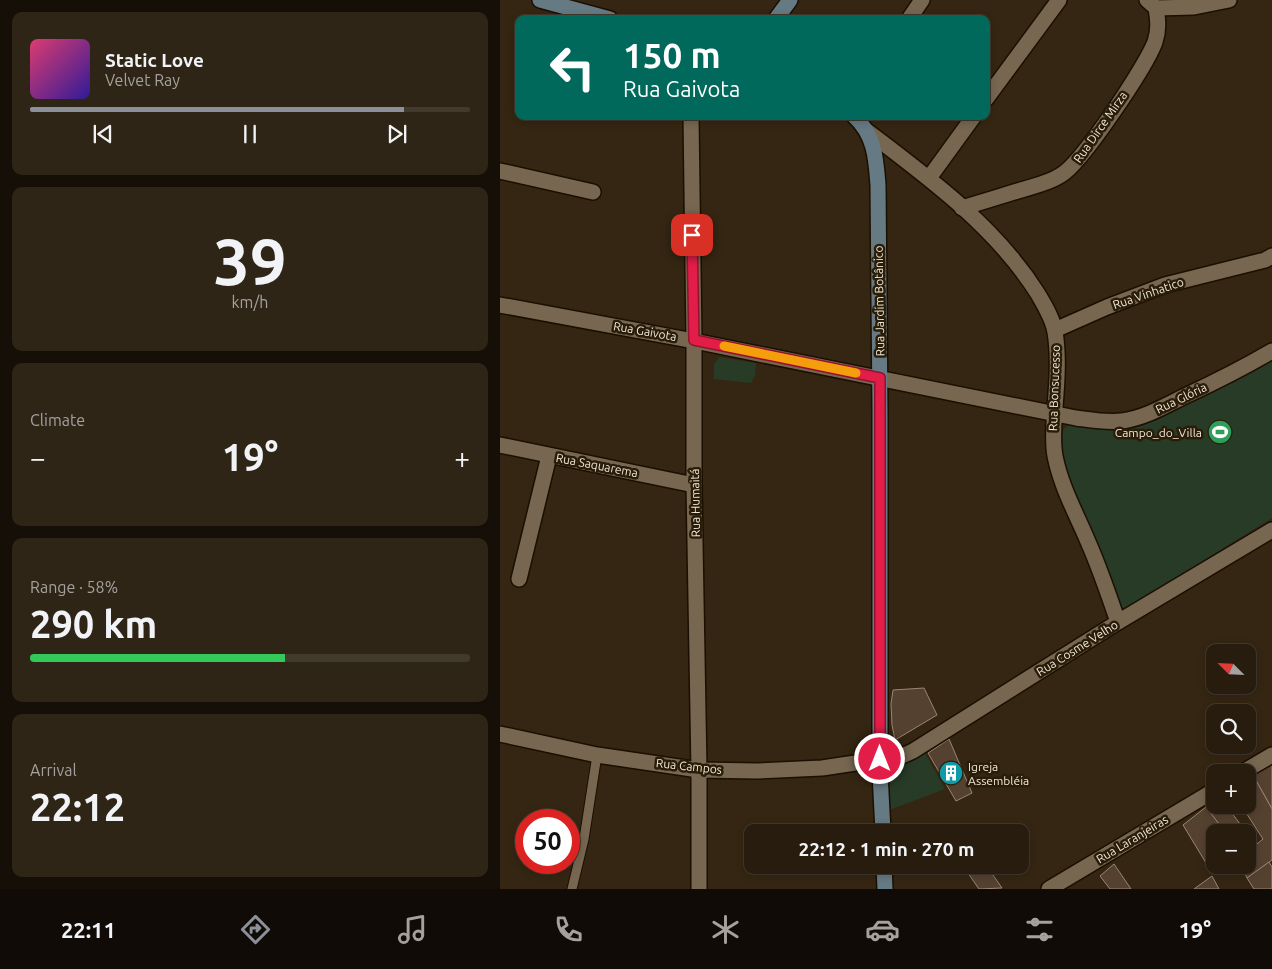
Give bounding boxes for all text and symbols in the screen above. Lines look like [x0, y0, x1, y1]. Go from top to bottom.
icon: left [540, 35, 605, 100]
text: 150 m [623, 35, 721, 75]
text: Static Love [105, 49, 204, 71]
text: Velvet Ray [105, 71, 180, 89]
text: Rua Gaivota [623, 76, 740, 101]
street label: Rua Dirce Mirza [1071, 89, 1129, 165]
icon: previous [89, 120, 117, 148]
icon: pause [236, 120, 264, 148]
icon: next [383, 120, 411, 148]
pin [671, 214, 713, 256]
icon: arrive [678, 221, 706, 249]
text: 39 [213, 224, 287, 297]
street label: Rua Jardim Botânico [872, 246, 886, 356]
street label: Rua Vinhatico [1111, 275, 1185, 311]
text: km/h [232, 293, 268, 311]
street label: Rua Gaivota [612, 319, 678, 343]
street label: Rua Bonsucesso [1046, 345, 1062, 431]
street label: Rua Glória [1153, 380, 1209, 416]
text: Climate [30, 411, 85, 429]
sports icon: Campo_do_Villa [1207, 419, 1233, 445]
place label: Campo_do_Villa [1115, 426, 1202, 439]
text: 19° [222, 436, 278, 478]
text: − [30, 442, 46, 473]
text: + [454, 442, 470, 473]
street label: Rua Saquarema [555, 451, 639, 479]
street label: Rua Humaitá [688, 469, 702, 537]
text: Range · 58% [30, 578, 118, 596]
text: 290 km [30, 603, 157, 645]
street label: Rua Cosme Velho [1034, 618, 1120, 678]
north arrow [1206, 644, 1256, 694]
map controls [1206, 644, 1256, 874]
button: search [1206, 704, 1256, 754]
position arrow [853, 732, 905, 784]
street label: Rua Campos [655, 756, 723, 776]
building icon: Igreja Assembléia [938, 760, 964, 786]
place label: Igreja Assembléia [968, 760, 1029, 787]
text: Arrival [30, 761, 77, 779]
button: + [1206, 764, 1256, 814]
text: 22:12 [30, 786, 125, 828]
speed limit sign: 50 [515, 809, 580, 874]
street label: Rua Laranjeiras [1094, 812, 1170, 866]
button: − [1206, 824, 1256, 874]
text: 22:12 · 1 min · 270 m [799, 838, 974, 860]
icon: directions [238, 912, 273, 947]
icon: music [395, 912, 430, 947]
icon: phone [551, 912, 586, 947]
icon: climate [708, 912, 743, 947]
icon: car [865, 912, 900, 947]
icon: filters [1022, 912, 1057, 947]
text: 22:11 [61, 917, 116, 942]
text: 19° [1178, 917, 1211, 942]

